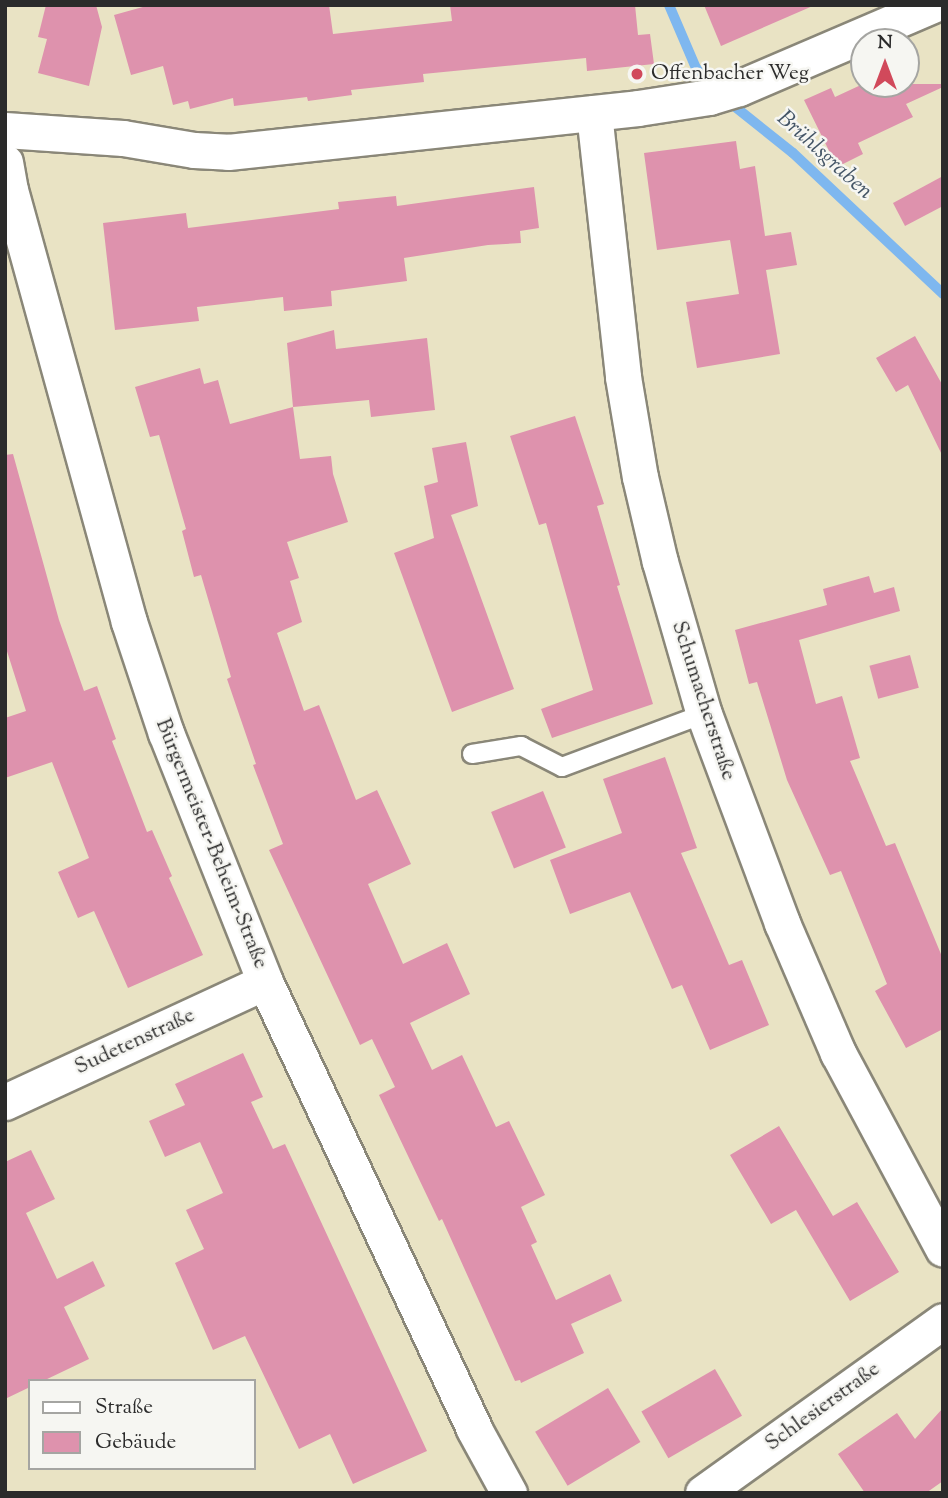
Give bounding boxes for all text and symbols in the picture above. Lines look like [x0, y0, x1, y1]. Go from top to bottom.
north arrow [850, 28, 920, 98]
text: N [877, 30, 893, 57]
place label: Offenbacher Weg [651, 61, 809, 87]
marker: Offenbacher Weg [629, 66, 645, 82]
water label: Brühlsgraben [770, 106, 878, 206]
street label: Schumacherstraße [665, 618, 741, 784]
street label: Bürgermeister-Beheim-Straße [149, 715, 273, 973]
street label: Sudetenstraße [71, 1003, 199, 1081]
street label: Schlesierstraße [761, 1357, 885, 1457]
legend [28, 1379, 256, 1470]
text: Straße [95, 1393, 153, 1423]
text: Gebäude [95, 1428, 176, 1458]

